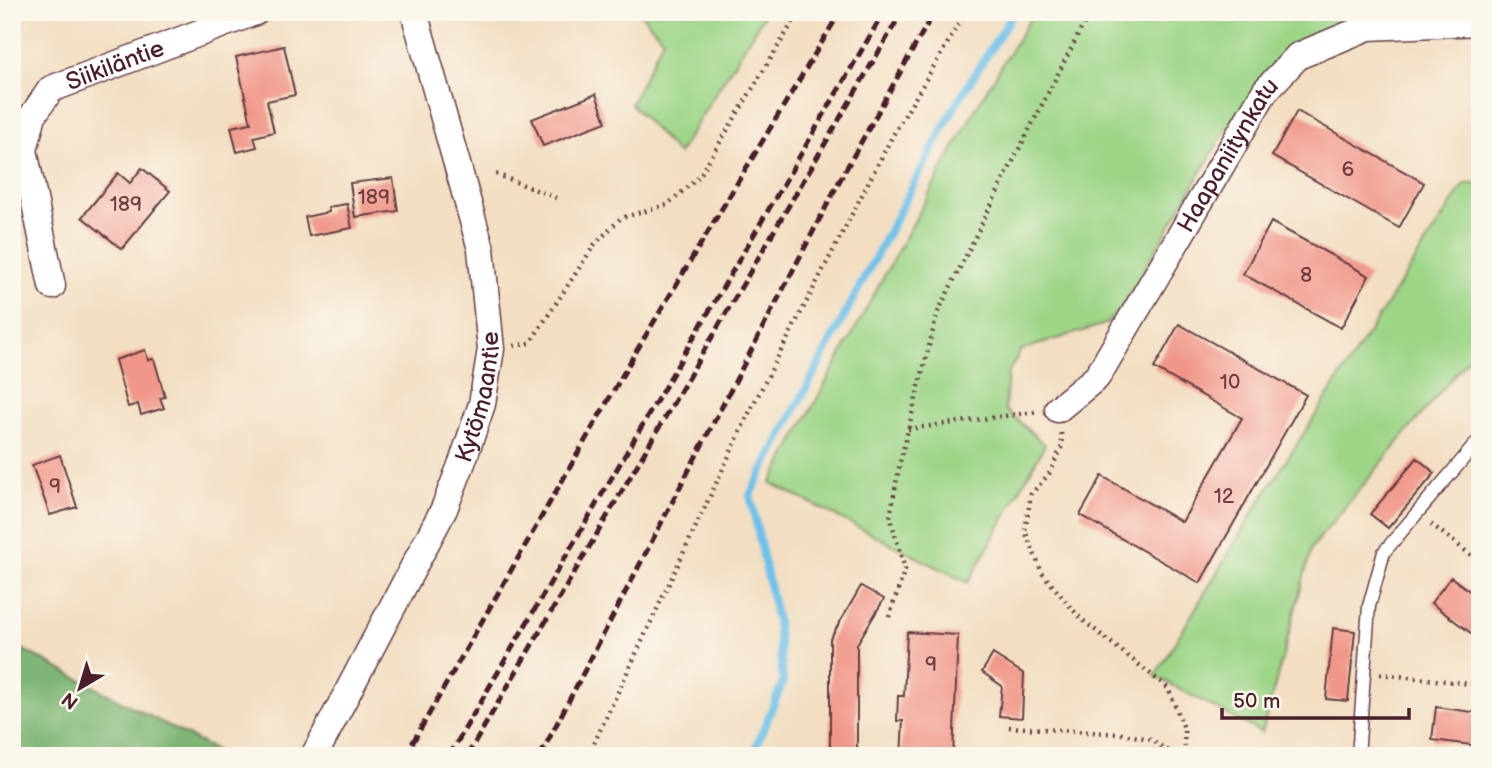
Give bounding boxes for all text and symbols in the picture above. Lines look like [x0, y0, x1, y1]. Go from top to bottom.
street label: Siikiläntie [62, 34, 168, 97]
street label: Haapaniitynkatu [1171, 72, 1285, 238]
house number: 6 [1342, 157, 1355, 182]
house number: 189 [358, 185, 390, 210]
house number: 189 [110, 192, 142, 217]
house number: 8 [1300, 263, 1312, 288]
street label: Kytömaantie [449, 330, 506, 466]
house number: 10 [1220, 370, 1240, 395]
house number: 9 [49, 474, 61, 499]
house number: 12 [1214, 484, 1235, 509]
north arrow [46, 652, 116, 722]
house number: 9 [925, 652, 937, 677]
scale bar [1222, 677, 1410, 721]
text: N [58, 687, 83, 714]
text: 50 m [1233, 689, 1280, 714]

